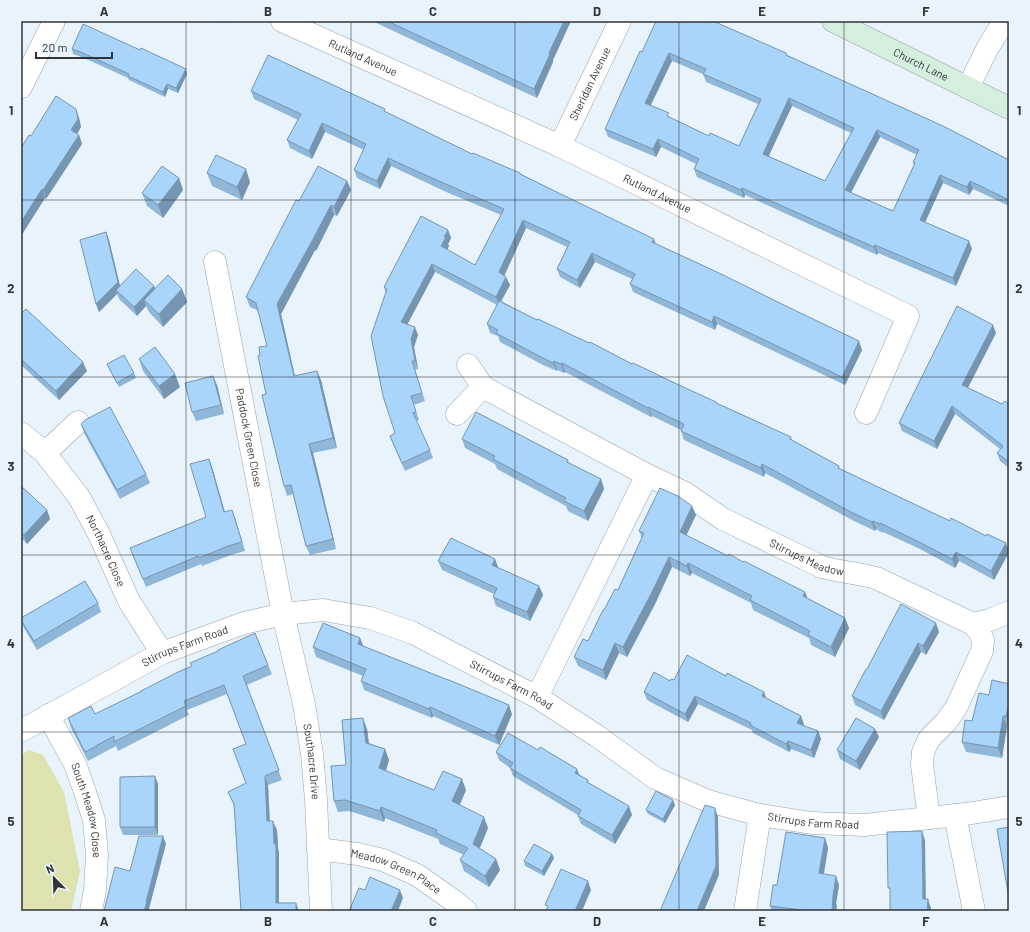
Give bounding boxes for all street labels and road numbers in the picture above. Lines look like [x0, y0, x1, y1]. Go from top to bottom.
street label: Rutland Avenue [327, 36, 400, 78]
street label: Sheridan Avenue [566, 45, 613, 122]
street label: Church Lane [891, 45, 951, 83]
street label: Rutland Avenue [621, 171, 694, 215]
street label: Paddock Green Close [234, 387, 265, 488]
street label: Northacre Close [84, 513, 129, 588]
street label: Stirrups Meadow [768, 536, 845, 578]
street label: Stirrups Farm Road [139, 622, 230, 669]
street label: Stirrups Farm Road [468, 657, 556, 712]
street label: Southacre Drive [301, 723, 323, 800]
street label: South Meadow Close [69, 761, 104, 858]
street label: Stirrups Farm Road [767, 809, 859, 831]
street label: Meadow Green Place [350, 846, 444, 896]

